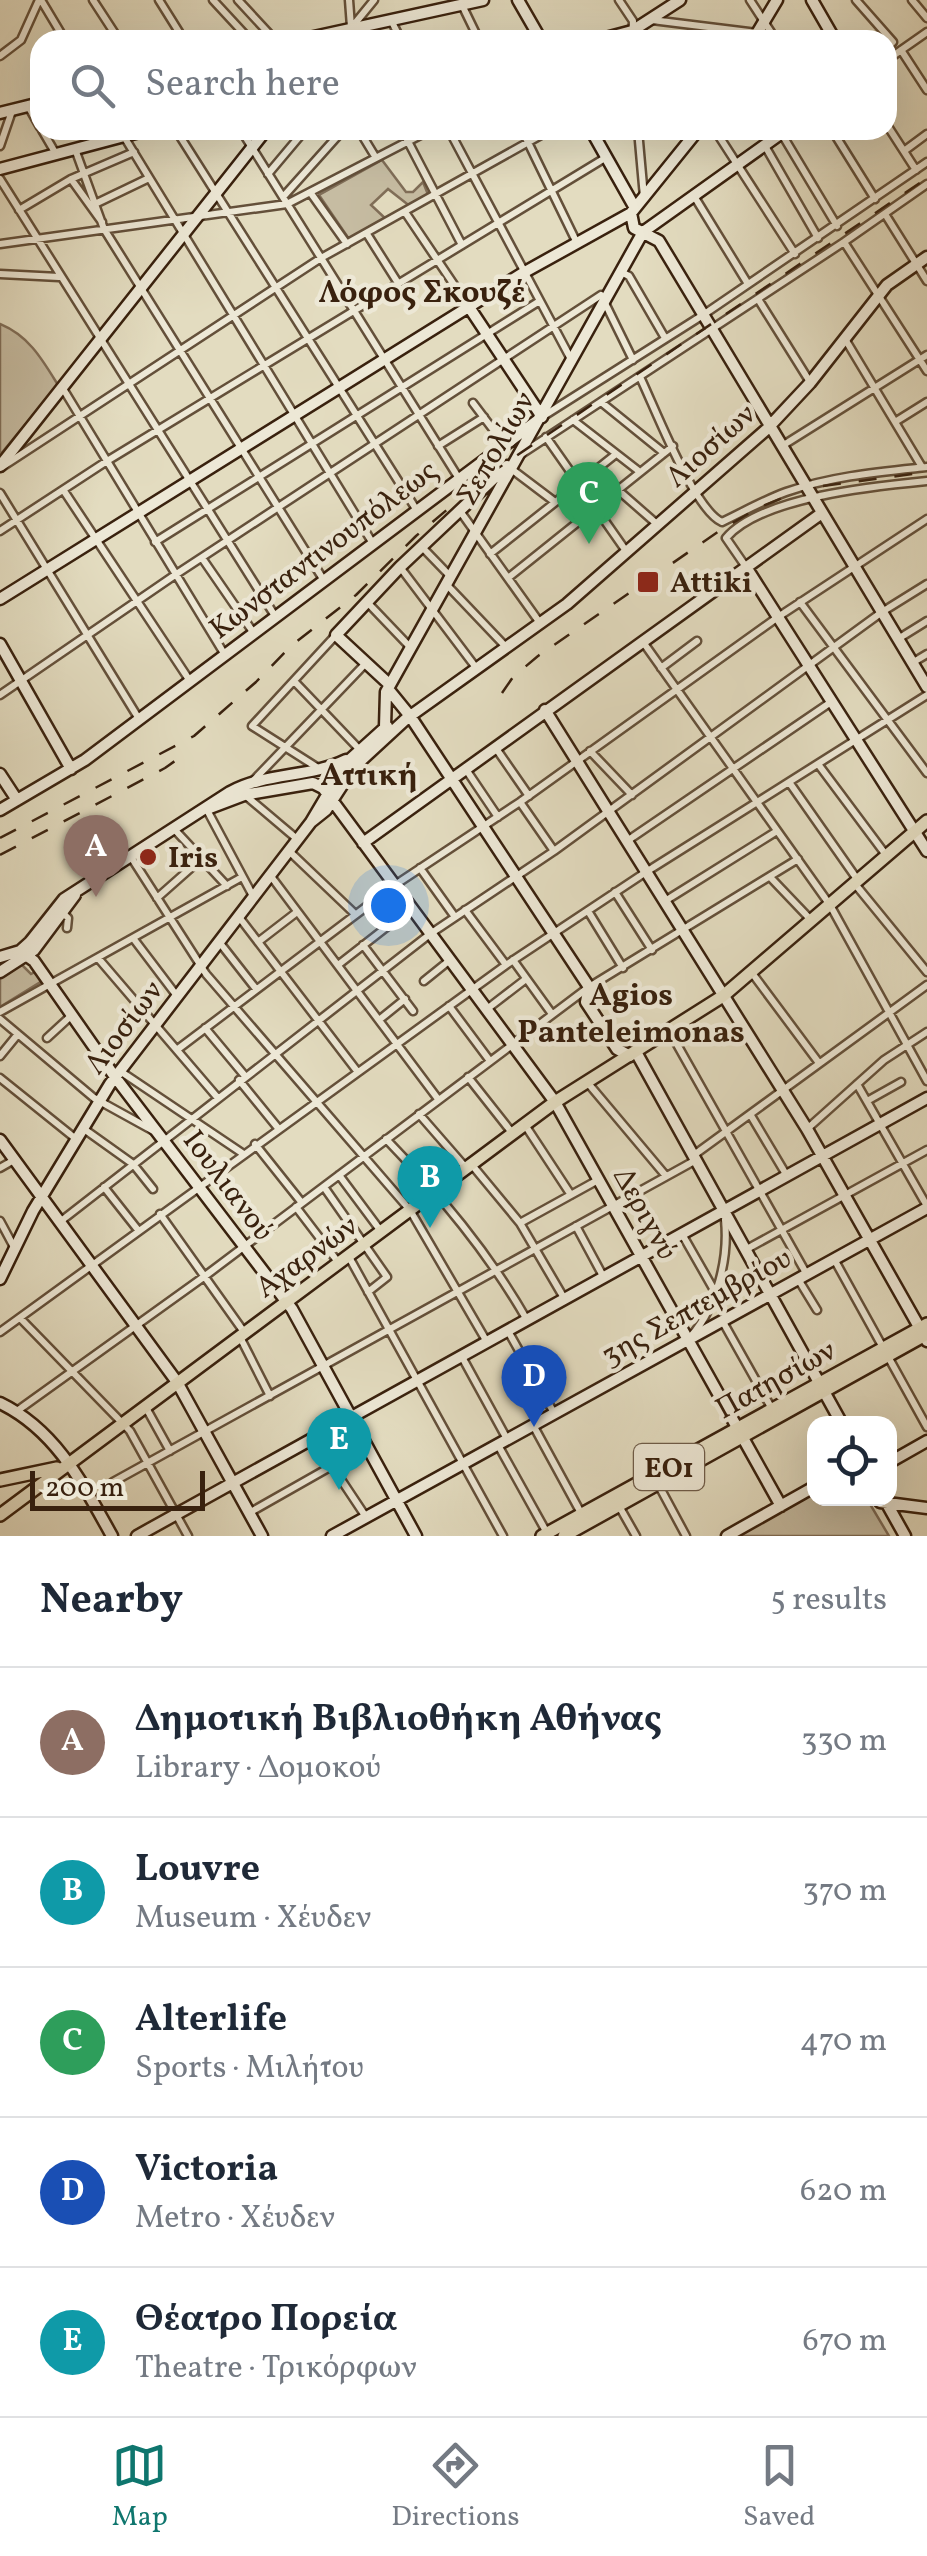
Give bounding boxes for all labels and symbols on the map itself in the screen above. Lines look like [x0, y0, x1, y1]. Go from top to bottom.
district label: Λόφος Σκουζέ [319, 272, 525, 316]
street label: Σεπολίων [447, 385, 546, 513]
street label: Λιοσίων [657, 395, 765, 498]
street label: Κωνσταντινουπόλεως [201, 451, 447, 650]
pin: C [556, 462, 622, 544]
place label: Attiki [670, 563, 752, 605]
marker: Attiki [635, 569, 661, 595]
district label: Αττική [320, 755, 418, 799]
pin: A [64, 814, 128, 897]
place label: Iris [168, 838, 218, 880]
marker: Iris [137, 846, 159, 868]
your location [363, 880, 414, 931]
street label: Λιοσίων [75, 972, 174, 1084]
district label: Agios Panteleimonas [517, 975, 745, 1056]
street label: Ιουλιανού [172, 1122, 283, 1250]
pin: B [398, 1146, 462, 1228]
street label: Δεριγνύ [602, 1160, 687, 1268]
street label: Αχαρνών [247, 1206, 367, 1309]
street label: 3ης Σεπτεμβρίου [594, 1238, 800, 1377]
street label: Πατησίων [708, 1331, 844, 1431]
pin: D [502, 1344, 566, 1427]
pin: E [306, 1408, 372, 1490]
road number: ΕΟ1 [634, 1444, 704, 1490]
scale bar [30, 1466, 205, 1510]

